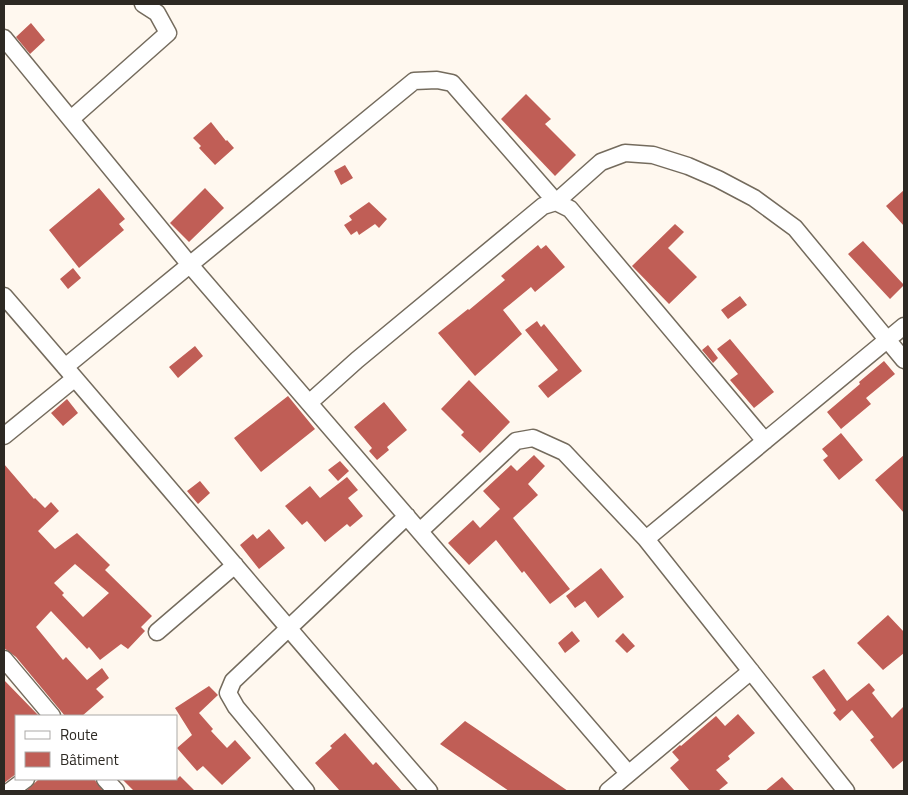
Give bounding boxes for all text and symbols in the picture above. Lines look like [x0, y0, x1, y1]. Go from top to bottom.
legend [15, 715, 178, 780]
text: Route [60, 723, 98, 746]
text: Bâtiment [60, 748, 119, 771]

